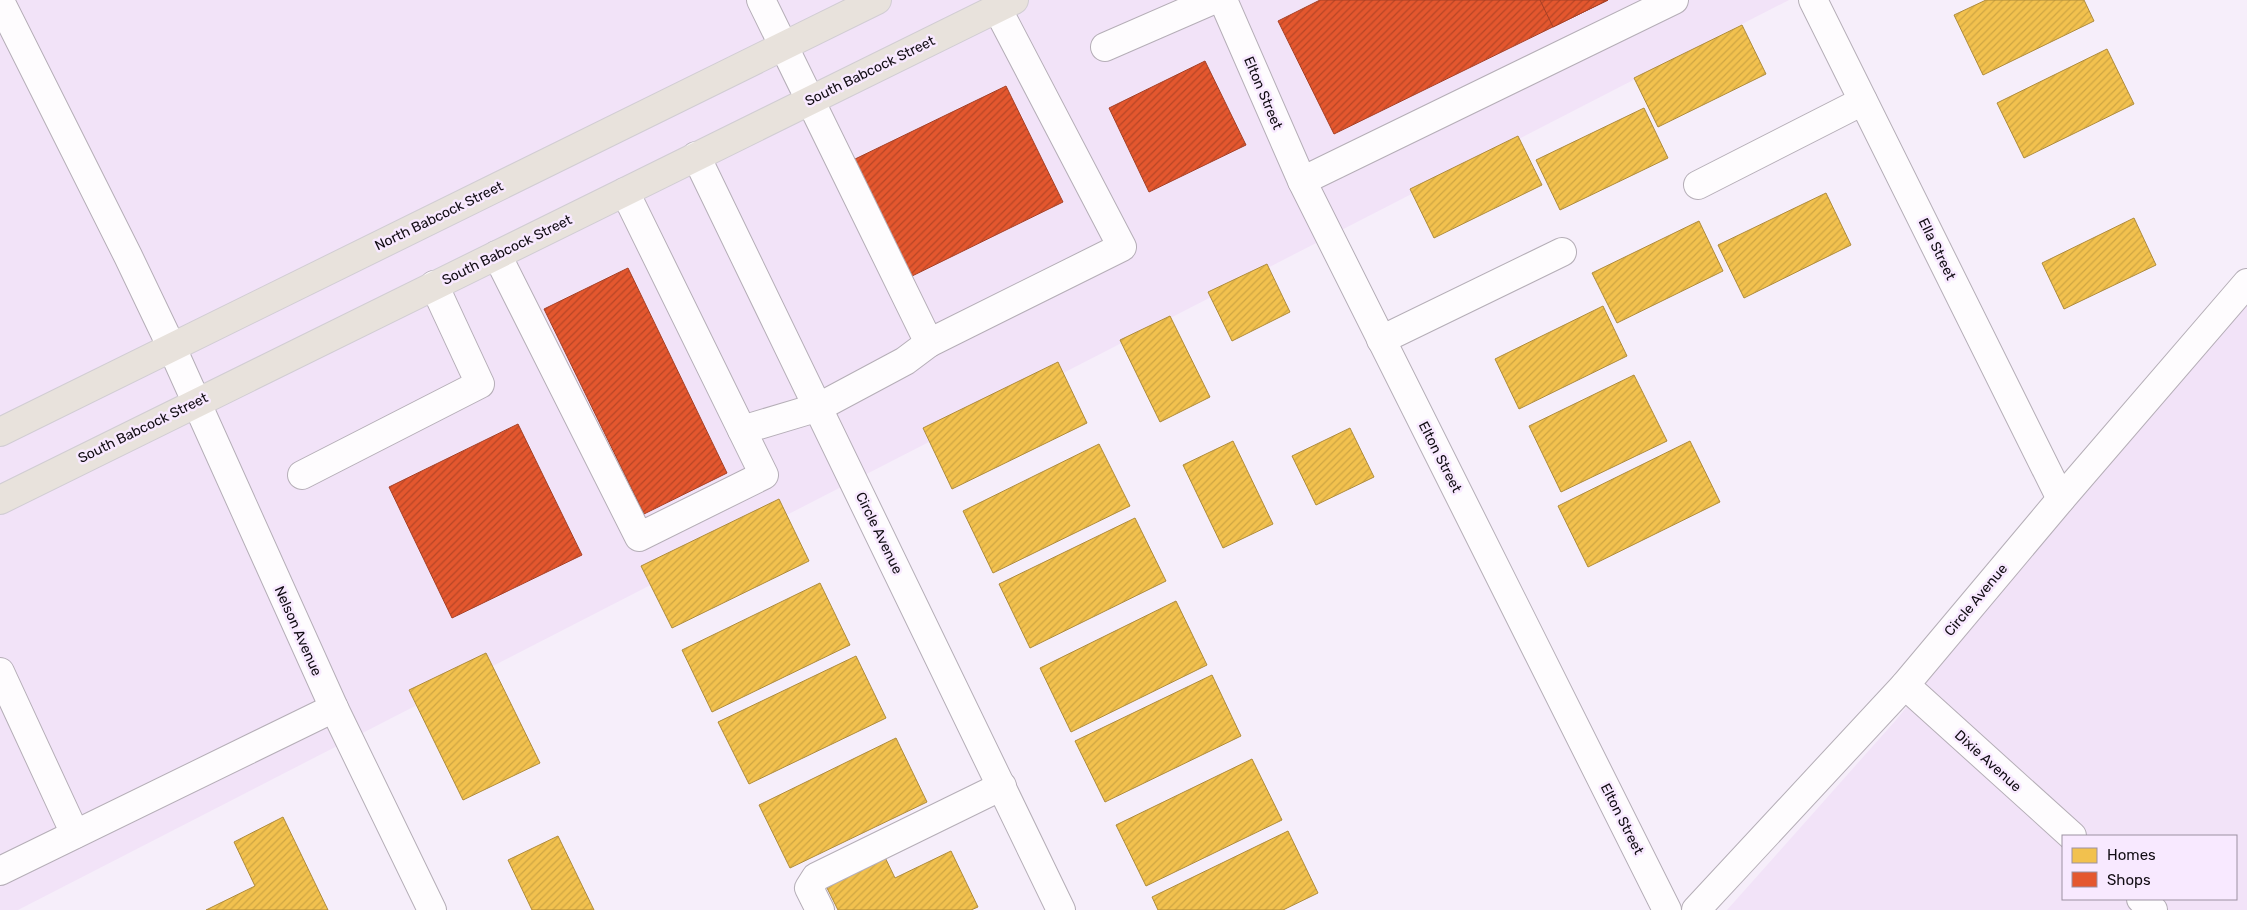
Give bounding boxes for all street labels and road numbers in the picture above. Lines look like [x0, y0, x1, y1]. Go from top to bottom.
street label: South Babcock Street [802, 32, 938, 110]
street label: Elton Street [1240, 54, 1286, 133]
street label: North Babcock Street [372, 177, 506, 254]
street label: South Babcock Street [439, 211, 575, 289]
street label: Ella Street [1915, 215, 1960, 283]
street label: South Babcock Street [75, 389, 211, 467]
street label: Elton Street [1415, 418, 1465, 496]
street label: Circle Avenue [852, 489, 906, 577]
street label: Circle Avenue [1941, 560, 2011, 640]
street label: Nelson Avenue [271, 583, 325, 679]
street label: Dixie Avenue [1951, 727, 2025, 795]
street label: Elton Street [1597, 780, 1647, 858]

